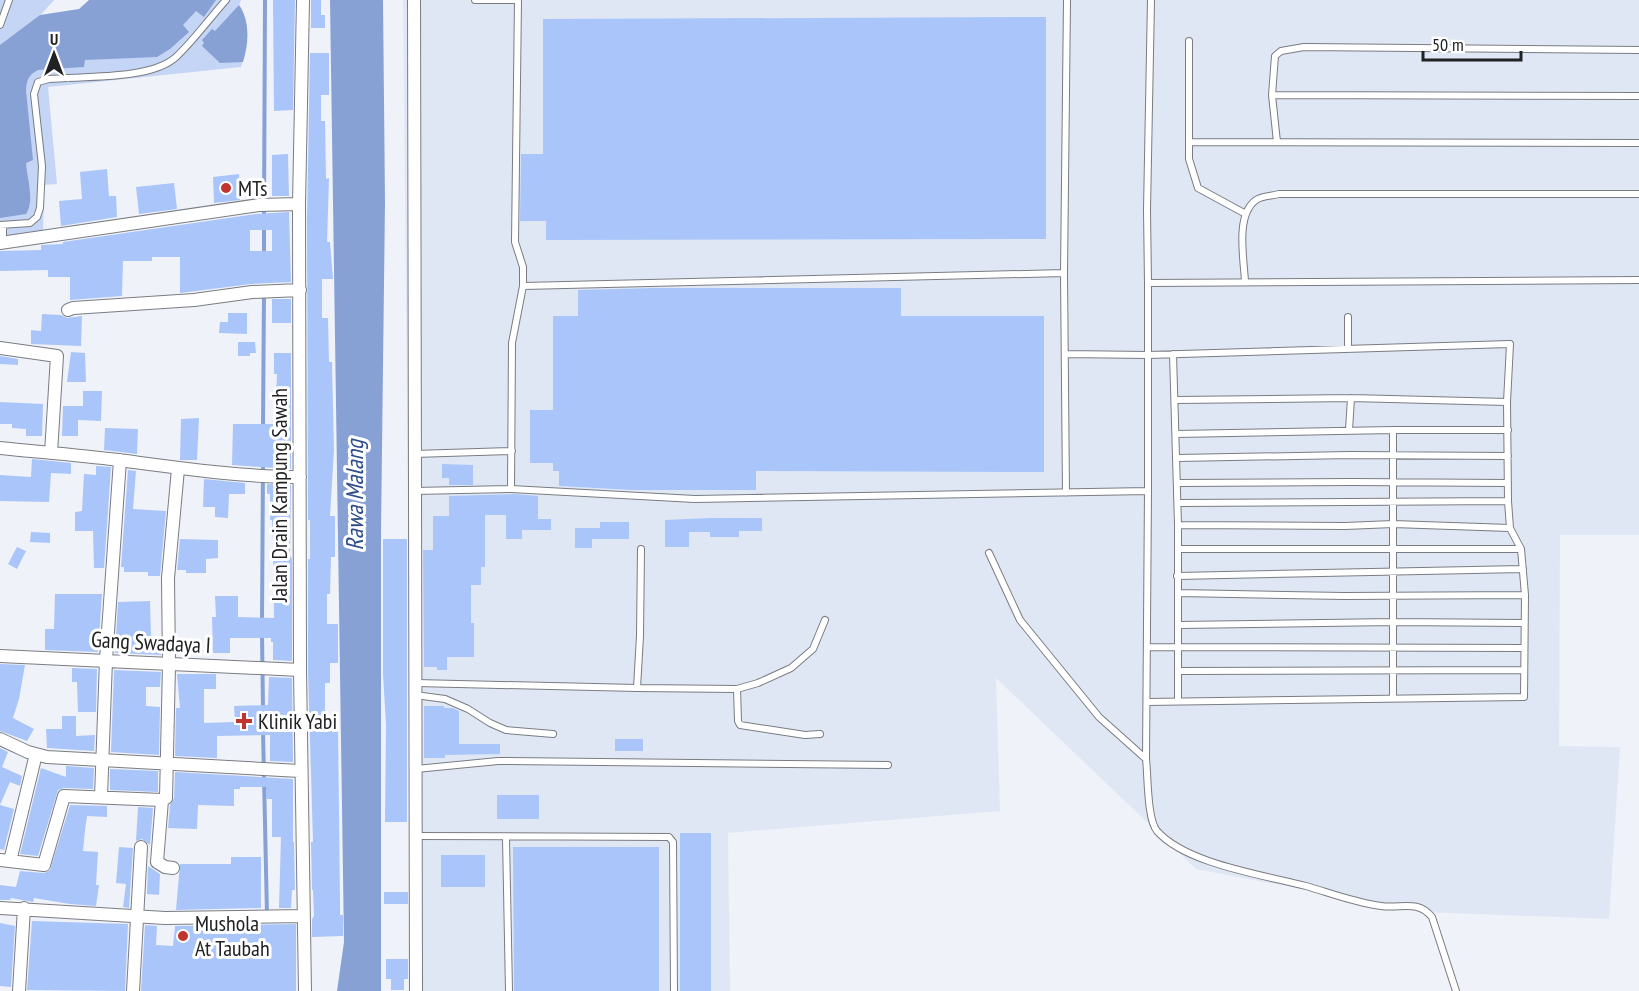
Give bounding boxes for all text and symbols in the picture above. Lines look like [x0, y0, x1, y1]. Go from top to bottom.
north arrow [24, 24, 84, 84]
scale bar [1423, 24, 1520, 62]
text: U [50, 29, 58, 49]
text: 50 m [1432, 33, 1464, 56]
place label: MTs [238, 174, 267, 202]
marker: MTs [219, 181, 233, 195]
street label: Jalan Drain Kampung Sawah [265, 388, 293, 603]
water label: Rawa Malang [339, 438, 370, 550]
street label: Gang Swadaya I [90, 625, 212, 659]
place label: Klinik Yabi [258, 707, 337, 735]
marker: Klinik Yabi [235, 712, 253, 730]
place label: Mushola At Taubah [195, 909, 270, 962]
marker: Mushola At Taubah [176, 929, 190, 943]

